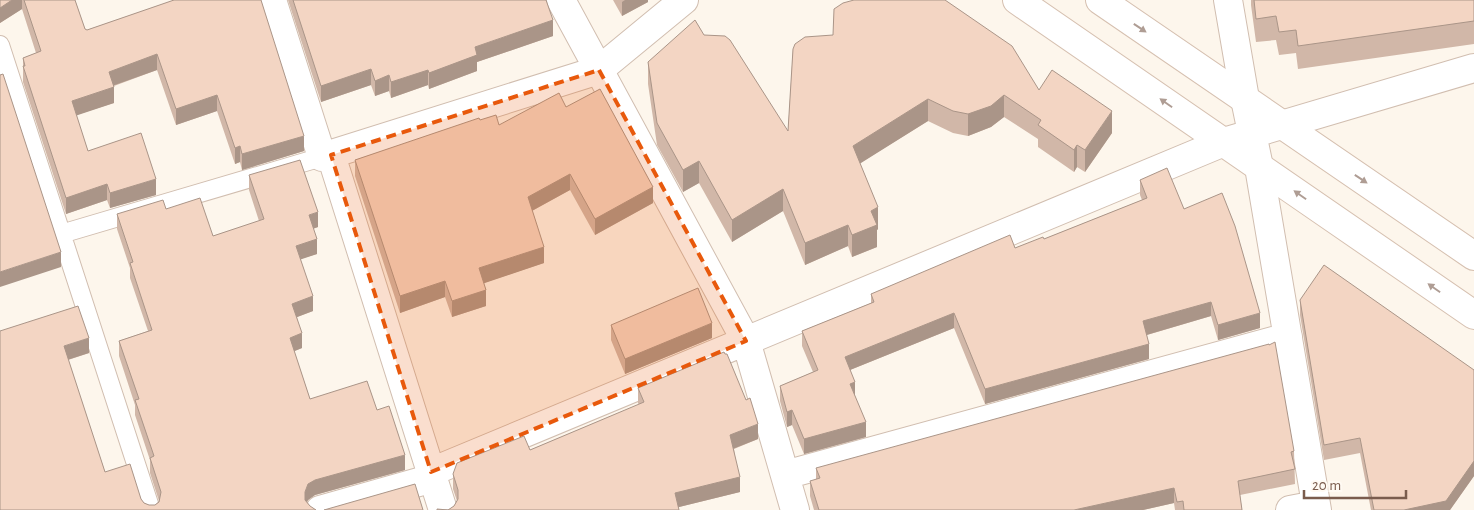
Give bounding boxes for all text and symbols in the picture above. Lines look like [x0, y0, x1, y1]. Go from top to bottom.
one-way arrow [1134, 23, 1147, 33]
one-way arrow [1160, 98, 1173, 108]
one-way arrow [1354, 174, 1368, 184]
one-way arrow [1293, 190, 1307, 200]
one-way arrow [1427, 283, 1441, 293]
scale bar [1304, 468, 1406, 500]
text: 20 m [1312, 478, 1341, 493]

